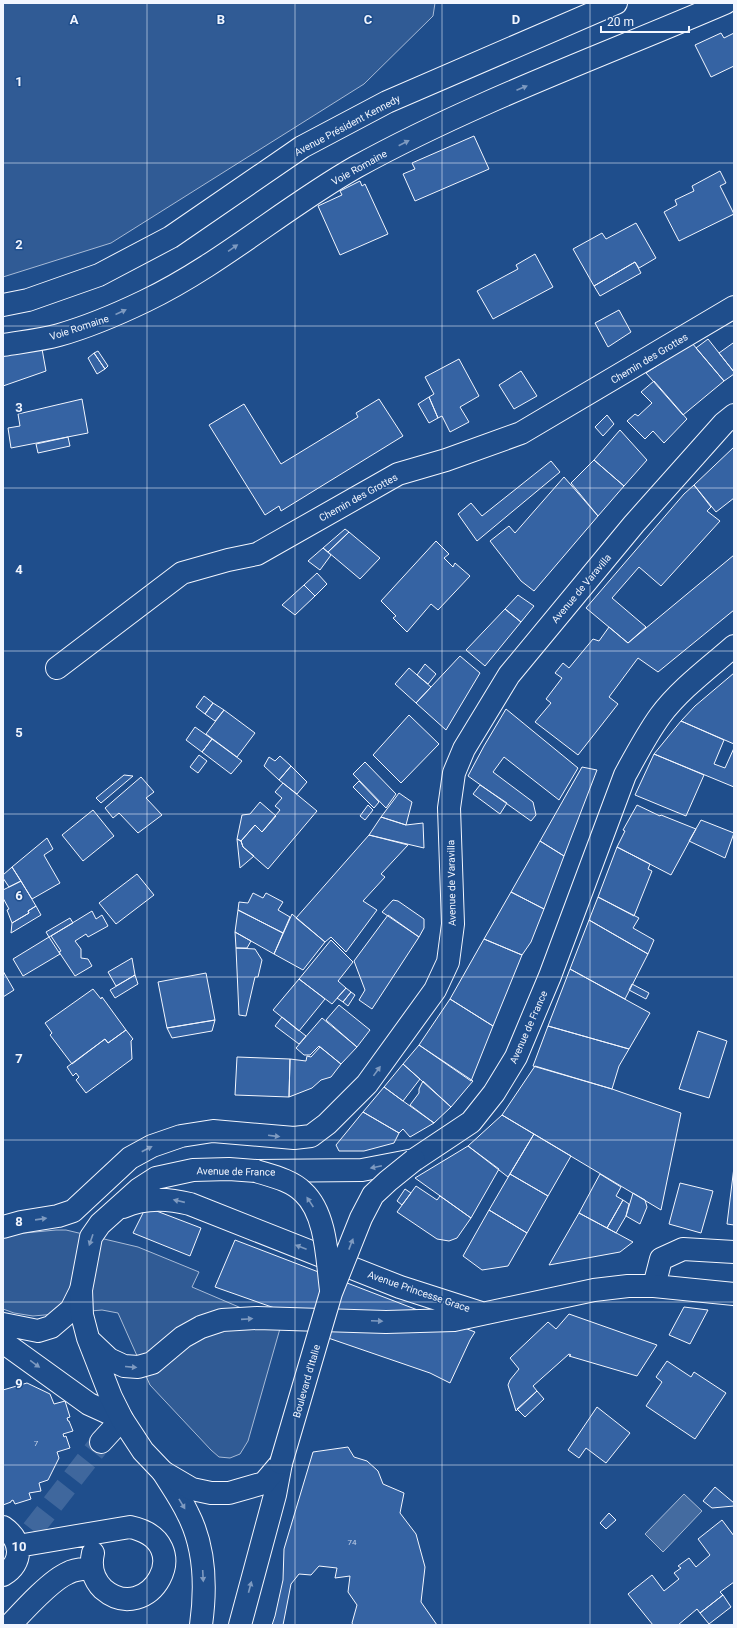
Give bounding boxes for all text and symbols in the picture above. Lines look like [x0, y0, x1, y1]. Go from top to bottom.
scale bar [601, 8, 689, 34]
text: A [70, 12, 79, 27]
text: B [217, 12, 225, 27]
text: C [364, 12, 373, 27]
text: D [512, 12, 520, 27]
text: 20 m [607, 15, 634, 29]
text: 1 [15, 74, 23, 89]
one-way arrow [516, 85, 528, 91]
street label: Avenue Président Kennedy [293, 93, 402, 158]
one-way arrow [398, 140, 409, 146]
street label: Voie Romaine [330, 148, 389, 187]
text: 2 [15, 237, 23, 252]
one-way arrow [228, 244, 239, 252]
one-way arrow [115, 309, 126, 315]
street label: Voie Romaine [48, 313, 110, 342]
street label: Chemin des Grottes [609, 331, 690, 386]
text: 3 [15, 400, 23, 415]
street label: Chemin des Grottes [317, 471, 399, 524]
street label: Avenue de Varavilla [549, 552, 613, 625]
text: 4 [15, 562, 23, 577]
text: 5 [15, 725, 23, 740]
street label: Avenue de Varavilla [445, 840, 458, 926]
text: 6 [15, 888, 23, 903]
street label: Avenue de France [507, 989, 549, 1065]
text: 7 [15, 1051, 23, 1066]
one-way arrow [373, 1066, 381, 1076]
one-way arrow [268, 1133, 280, 1139]
one-way arrow [141, 1146, 153, 1152]
street label: Avenue de France [197, 1165, 275, 1178]
one-way arrow [370, 1165, 382, 1171]
one-way arrow [306, 1196, 314, 1207]
one-way arrow [173, 1198, 186, 1204]
text: 8 [15, 1214, 23, 1229]
one-way arrow [35, 1216, 47, 1222]
one-way arrow [88, 1235, 94, 1247]
one-way arrow [348, 1237, 354, 1249]
one-way arrow [294, 1244, 306, 1250]
street label: Avenue Princesse Grace [366, 1269, 471, 1314]
one-way arrow [241, 1315, 253, 1322]
one-way arrow [371, 1318, 383, 1325]
street label: Boulevard d'Italie [291, 1343, 322, 1419]
one-way arrow [30, 1360, 41, 1368]
one-way arrow [125, 1363, 137, 1370]
text: 9 [15, 1376, 23, 1391]
house number: 7 [34, 1439, 39, 1448]
one-way arrow [178, 1499, 186, 1509]
house number: 74 [348, 1538, 357, 1547]
text: 10 [12, 1539, 26, 1554]
one-way arrow [199, 1570, 206, 1582]
one-way arrow [247, 1581, 253, 1594]

